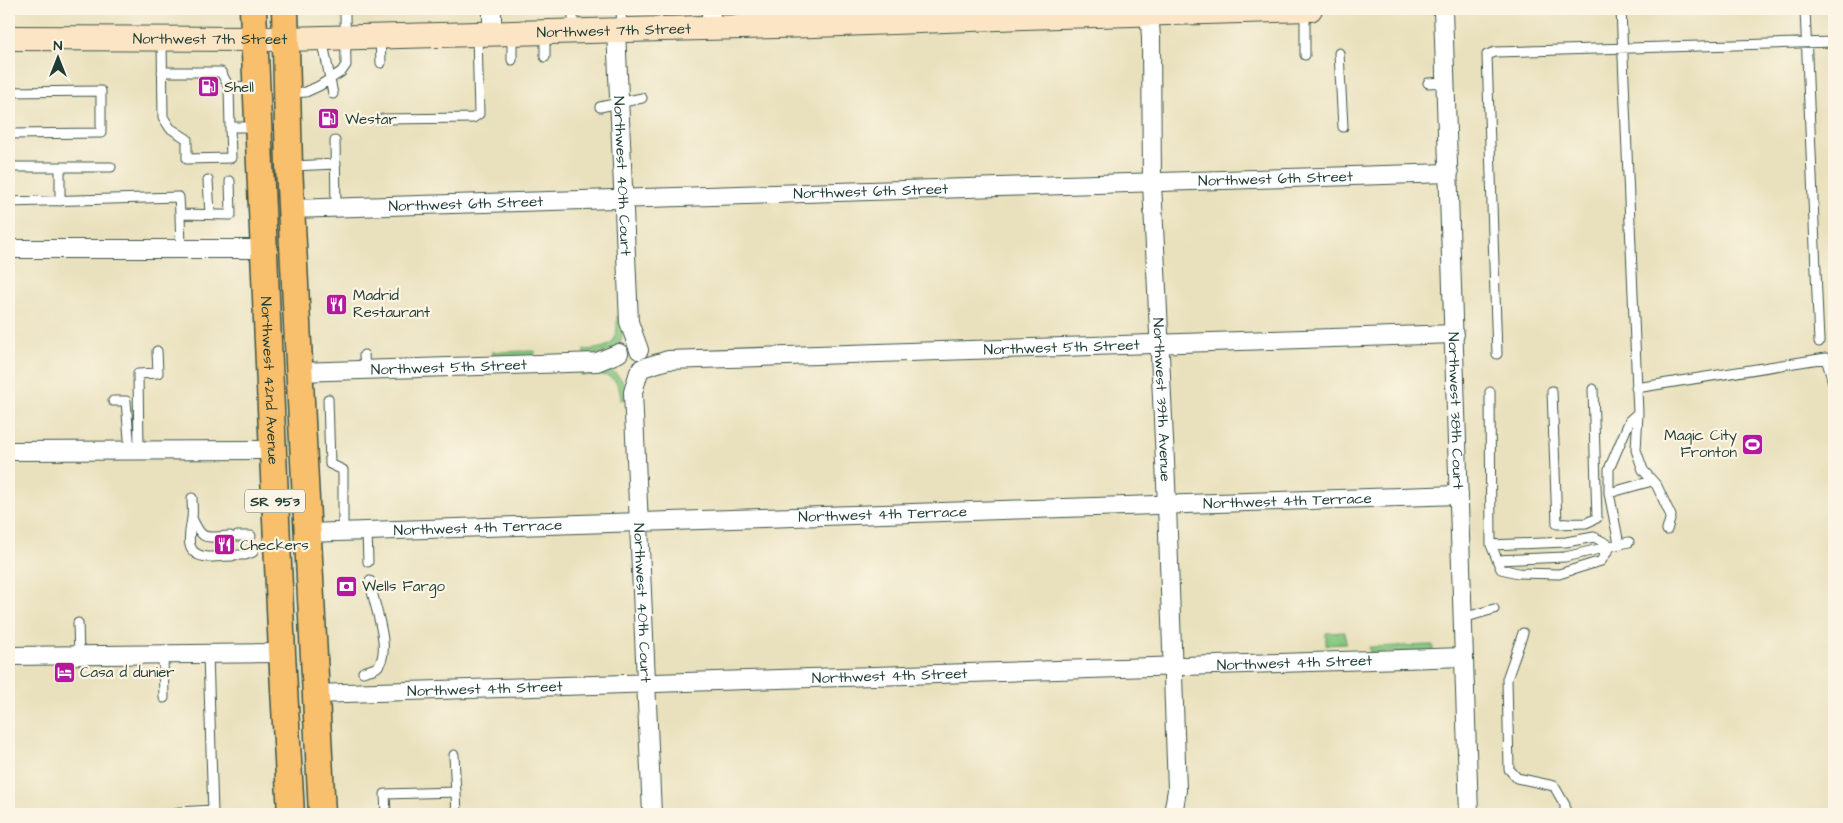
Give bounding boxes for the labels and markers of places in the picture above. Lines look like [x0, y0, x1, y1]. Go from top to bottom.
fuel station icon: Shell [196, 75, 220, 99]
place label: Shell [224, 77, 254, 98]
fuel station icon: Westar [317, 107, 341, 131]
place label: Westar [345, 109, 397, 130]
place label: Madrid Restaurant [353, 285, 430, 323]
restaurant icon: Madrid Restaurant [325, 292, 349, 316]
place label: Magic City Fronton [1664, 425, 1737, 463]
sports icon: Magic City Fronton [1741, 432, 1765, 456]
restaurant icon: Checkers [212, 533, 236, 557]
place label: Checkers [240, 535, 309, 556]
bank icon: Wells Fargo [334, 574, 358, 598]
place label: Wells Fargo [362, 576, 446, 598]
hotel icon: Casa d dunier [52, 660, 76, 684]
place label: Casa d dunier [80, 662, 175, 683]

